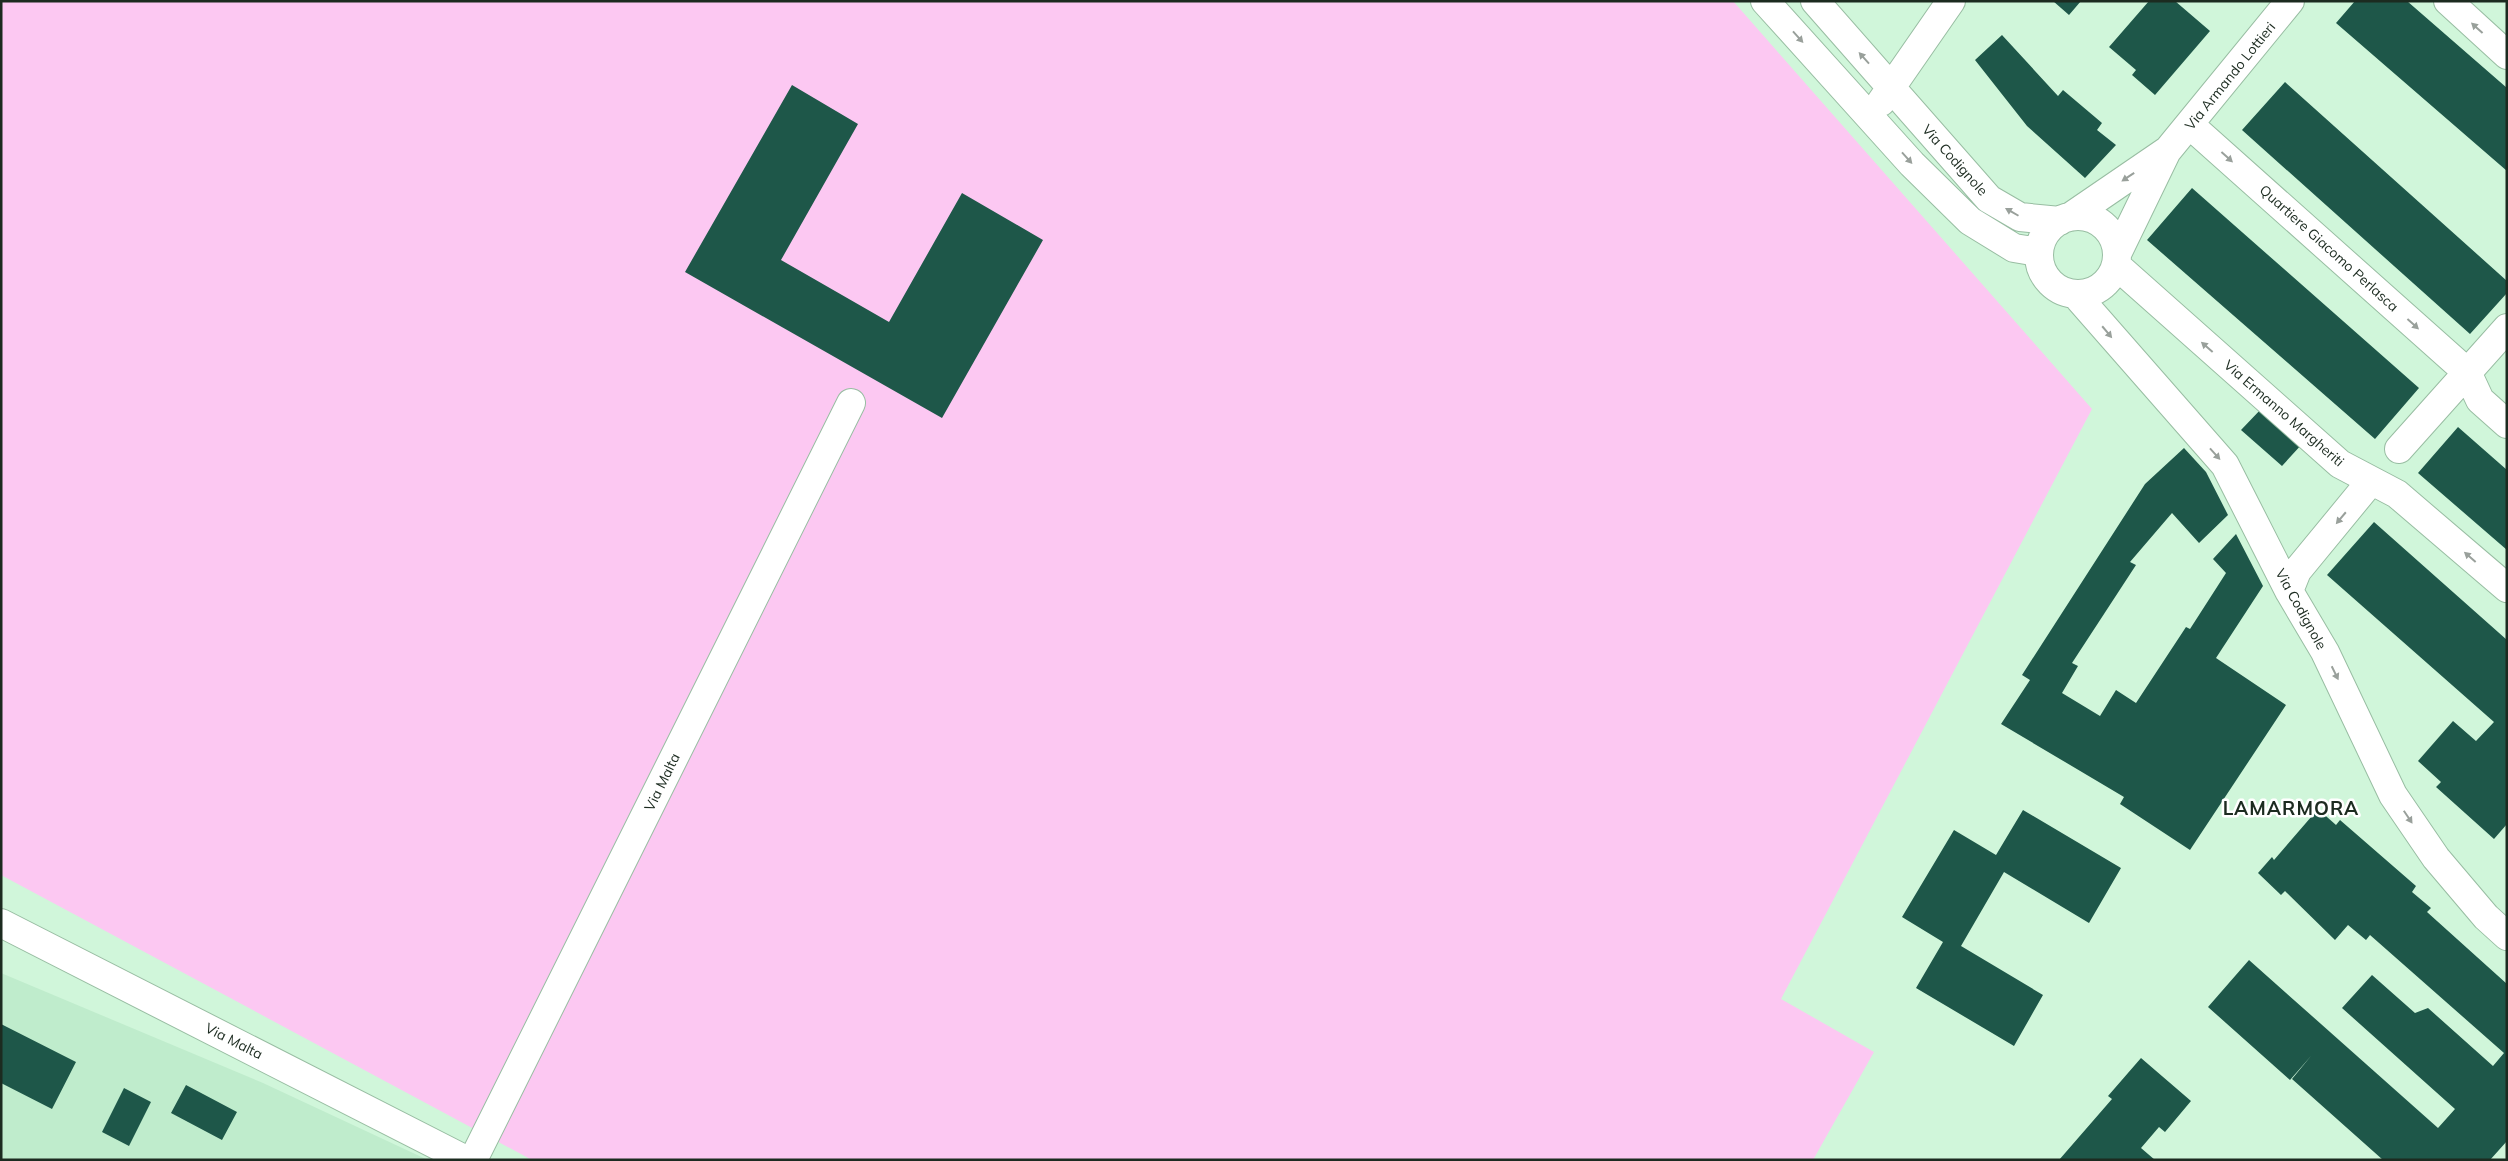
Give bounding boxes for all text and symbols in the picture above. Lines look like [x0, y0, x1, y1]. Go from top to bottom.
street label: Via Armando Lottieri [2181, 18, 2279, 134]
one-way arrow [2472, 22, 2484, 34]
one-way arrow [1792, 31, 1804, 43]
one-way arrow [1858, 53, 1870, 65]
street label: Via Codignole [1918, 121, 1992, 199]
one-way arrow [1901, 152, 1913, 164]
one-way arrow [2220, 152, 2233, 163]
one-way arrow [2121, 172, 2134, 182]
street label: Quartiere Giacomo Perlasca [2256, 181, 2402, 315]
one-way arrow [2006, 208, 2019, 217]
one-way arrow [2407, 318, 2419, 330]
one-way arrow [2102, 326, 2113, 339]
one-way arrow [2202, 341, 2214, 353]
street label: Via Ermanno Margheriti [2220, 356, 2348, 470]
one-way arrow [2209, 447, 2221, 459]
one-way arrow [2335, 512, 2346, 525]
one-way arrow [2463, 551, 2476, 562]
street label: Via Codignole [2271, 565, 2331, 653]
one-way arrow [2331, 666, 2339, 680]
street label: Via Malta [640, 750, 684, 814]
district label: LAMARMORA [2223, 796, 2359, 820]
one-way arrow [2403, 811, 2413, 824]
street label: Via Malta [202, 1019, 266, 1063]

